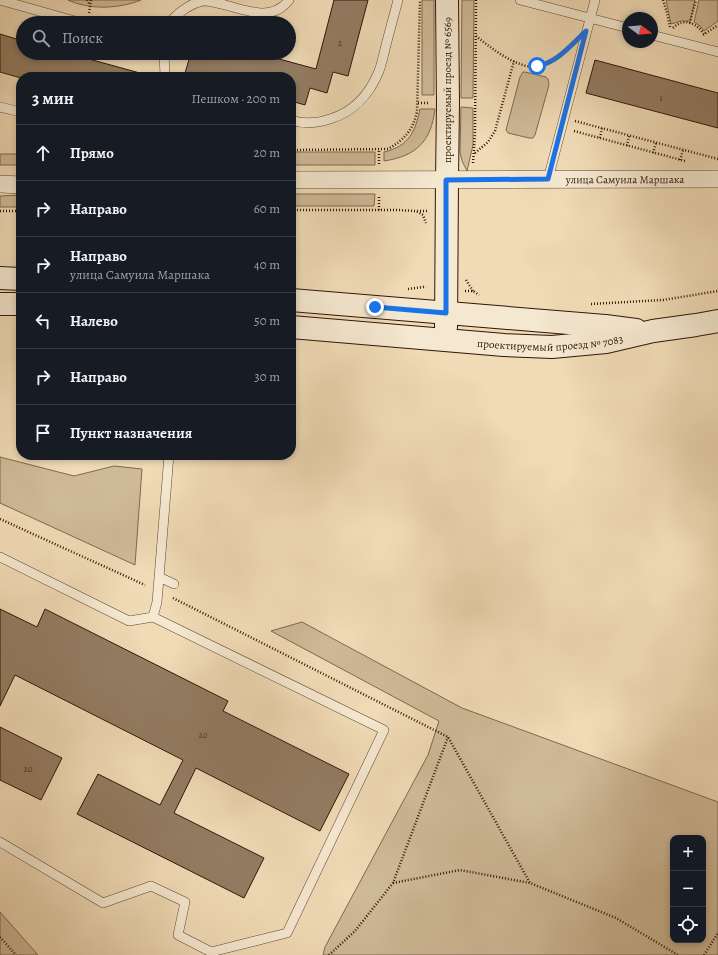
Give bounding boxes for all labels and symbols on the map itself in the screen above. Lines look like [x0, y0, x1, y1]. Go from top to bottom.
north arrow [622, 12, 658, 48]
street label: проектируемый проезд № 6569 [440, 17, 455, 163]
house number: 2 [338, 37, 343, 49]
route start [528, 57, 546, 75]
house number: 1 [659, 92, 663, 104]
street label: улица Самуила Маршака [565, 172, 685, 187]
route end [366, 298, 384, 316]
street label: проектируемый проезд № 7083 [476, 331, 625, 355]
house number: 20 [198, 729, 208, 741]
house number: 20 [23, 763, 33, 775]

